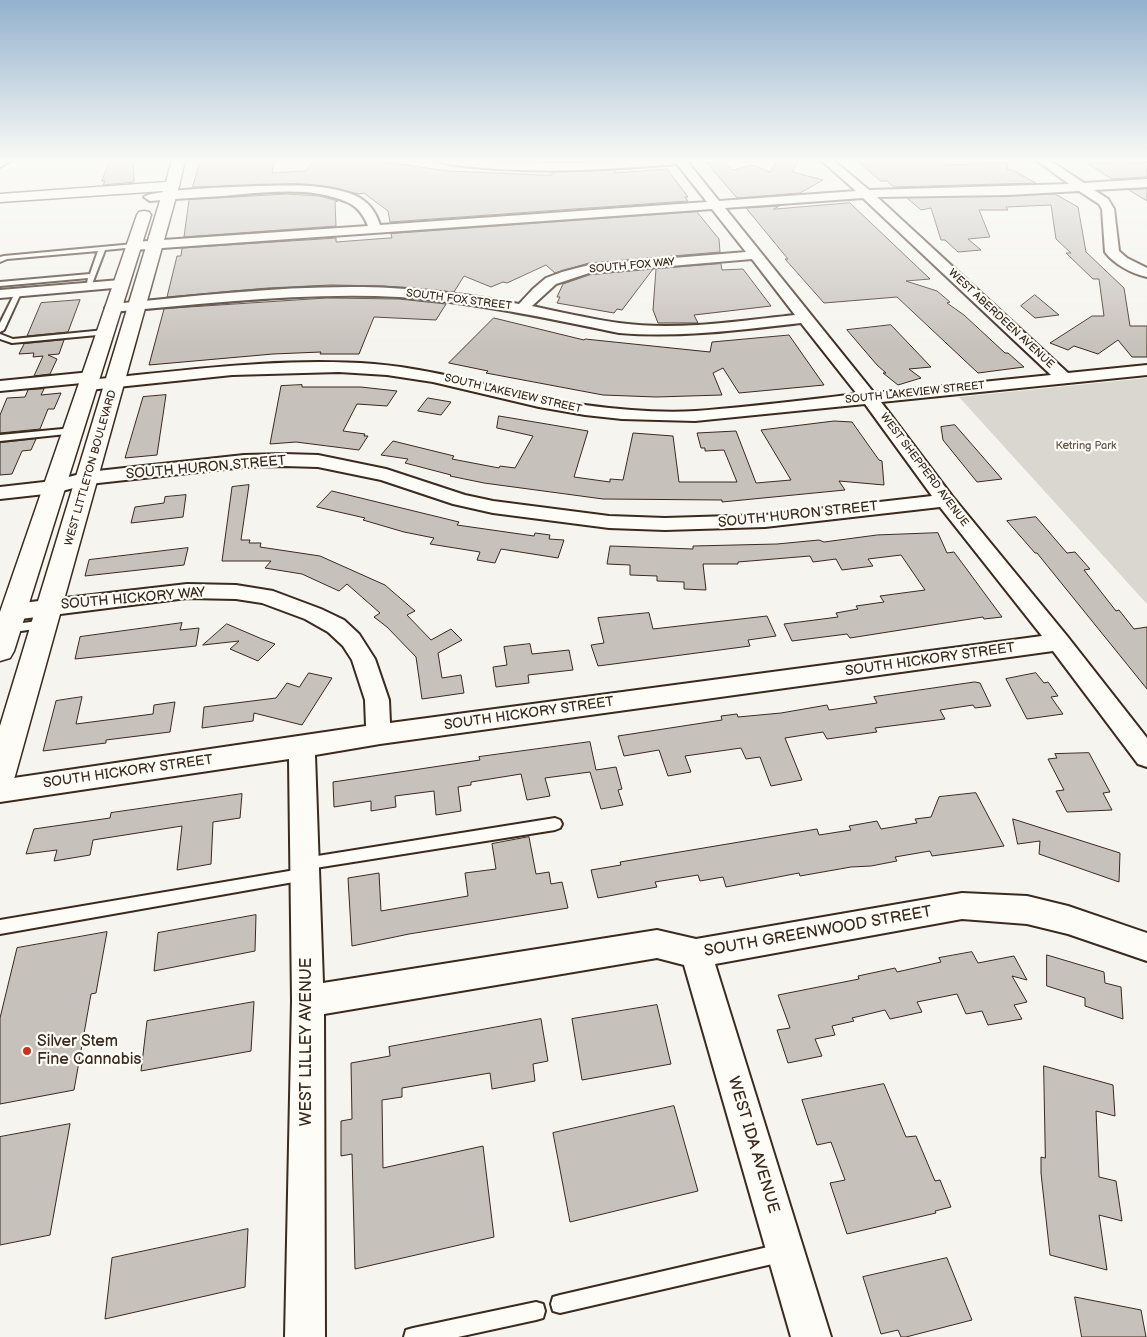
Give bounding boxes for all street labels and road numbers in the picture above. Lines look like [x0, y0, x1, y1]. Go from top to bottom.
street label: SOUTH FOX WAY [589, 256, 675, 276]
street label: WEST ABERDEEN AVENUE [945, 267, 1057, 371]
street label: SOUTH FOX STREET [405, 287, 513, 313]
street label: SOUTH LAKEVIEW STREET [443, 372, 583, 416]
street label: SOUTH LAKEVIEW STREET [844, 379, 986, 407]
street label: WEST LITTLETON BOULEVARD [62, 389, 120, 547]
street label: WEST SHEPPERD AVENUE [877, 411, 971, 529]
street label: SOUTH HURON STREET [125, 453, 287, 483]
street label: SOUTH HURON STREET [717, 498, 879, 532]
street label: SOUTH HICKORY WAY [60, 584, 206, 614]
street label: SOUTH HICKORY STREET [844, 640, 1016, 680]
street label: SOUTH HICKORY STREET [443, 694, 615, 734]
street label: SOUTH HICKORY STREET [42, 752, 214, 792]
street label: SOUTH GREENWOOD STREET [703, 902, 933, 962]
street label: WEST LILLEY AVENUE [297, 958, 317, 1126]
street label: WEST IDA AVENUE [723, 1074, 783, 1216]

